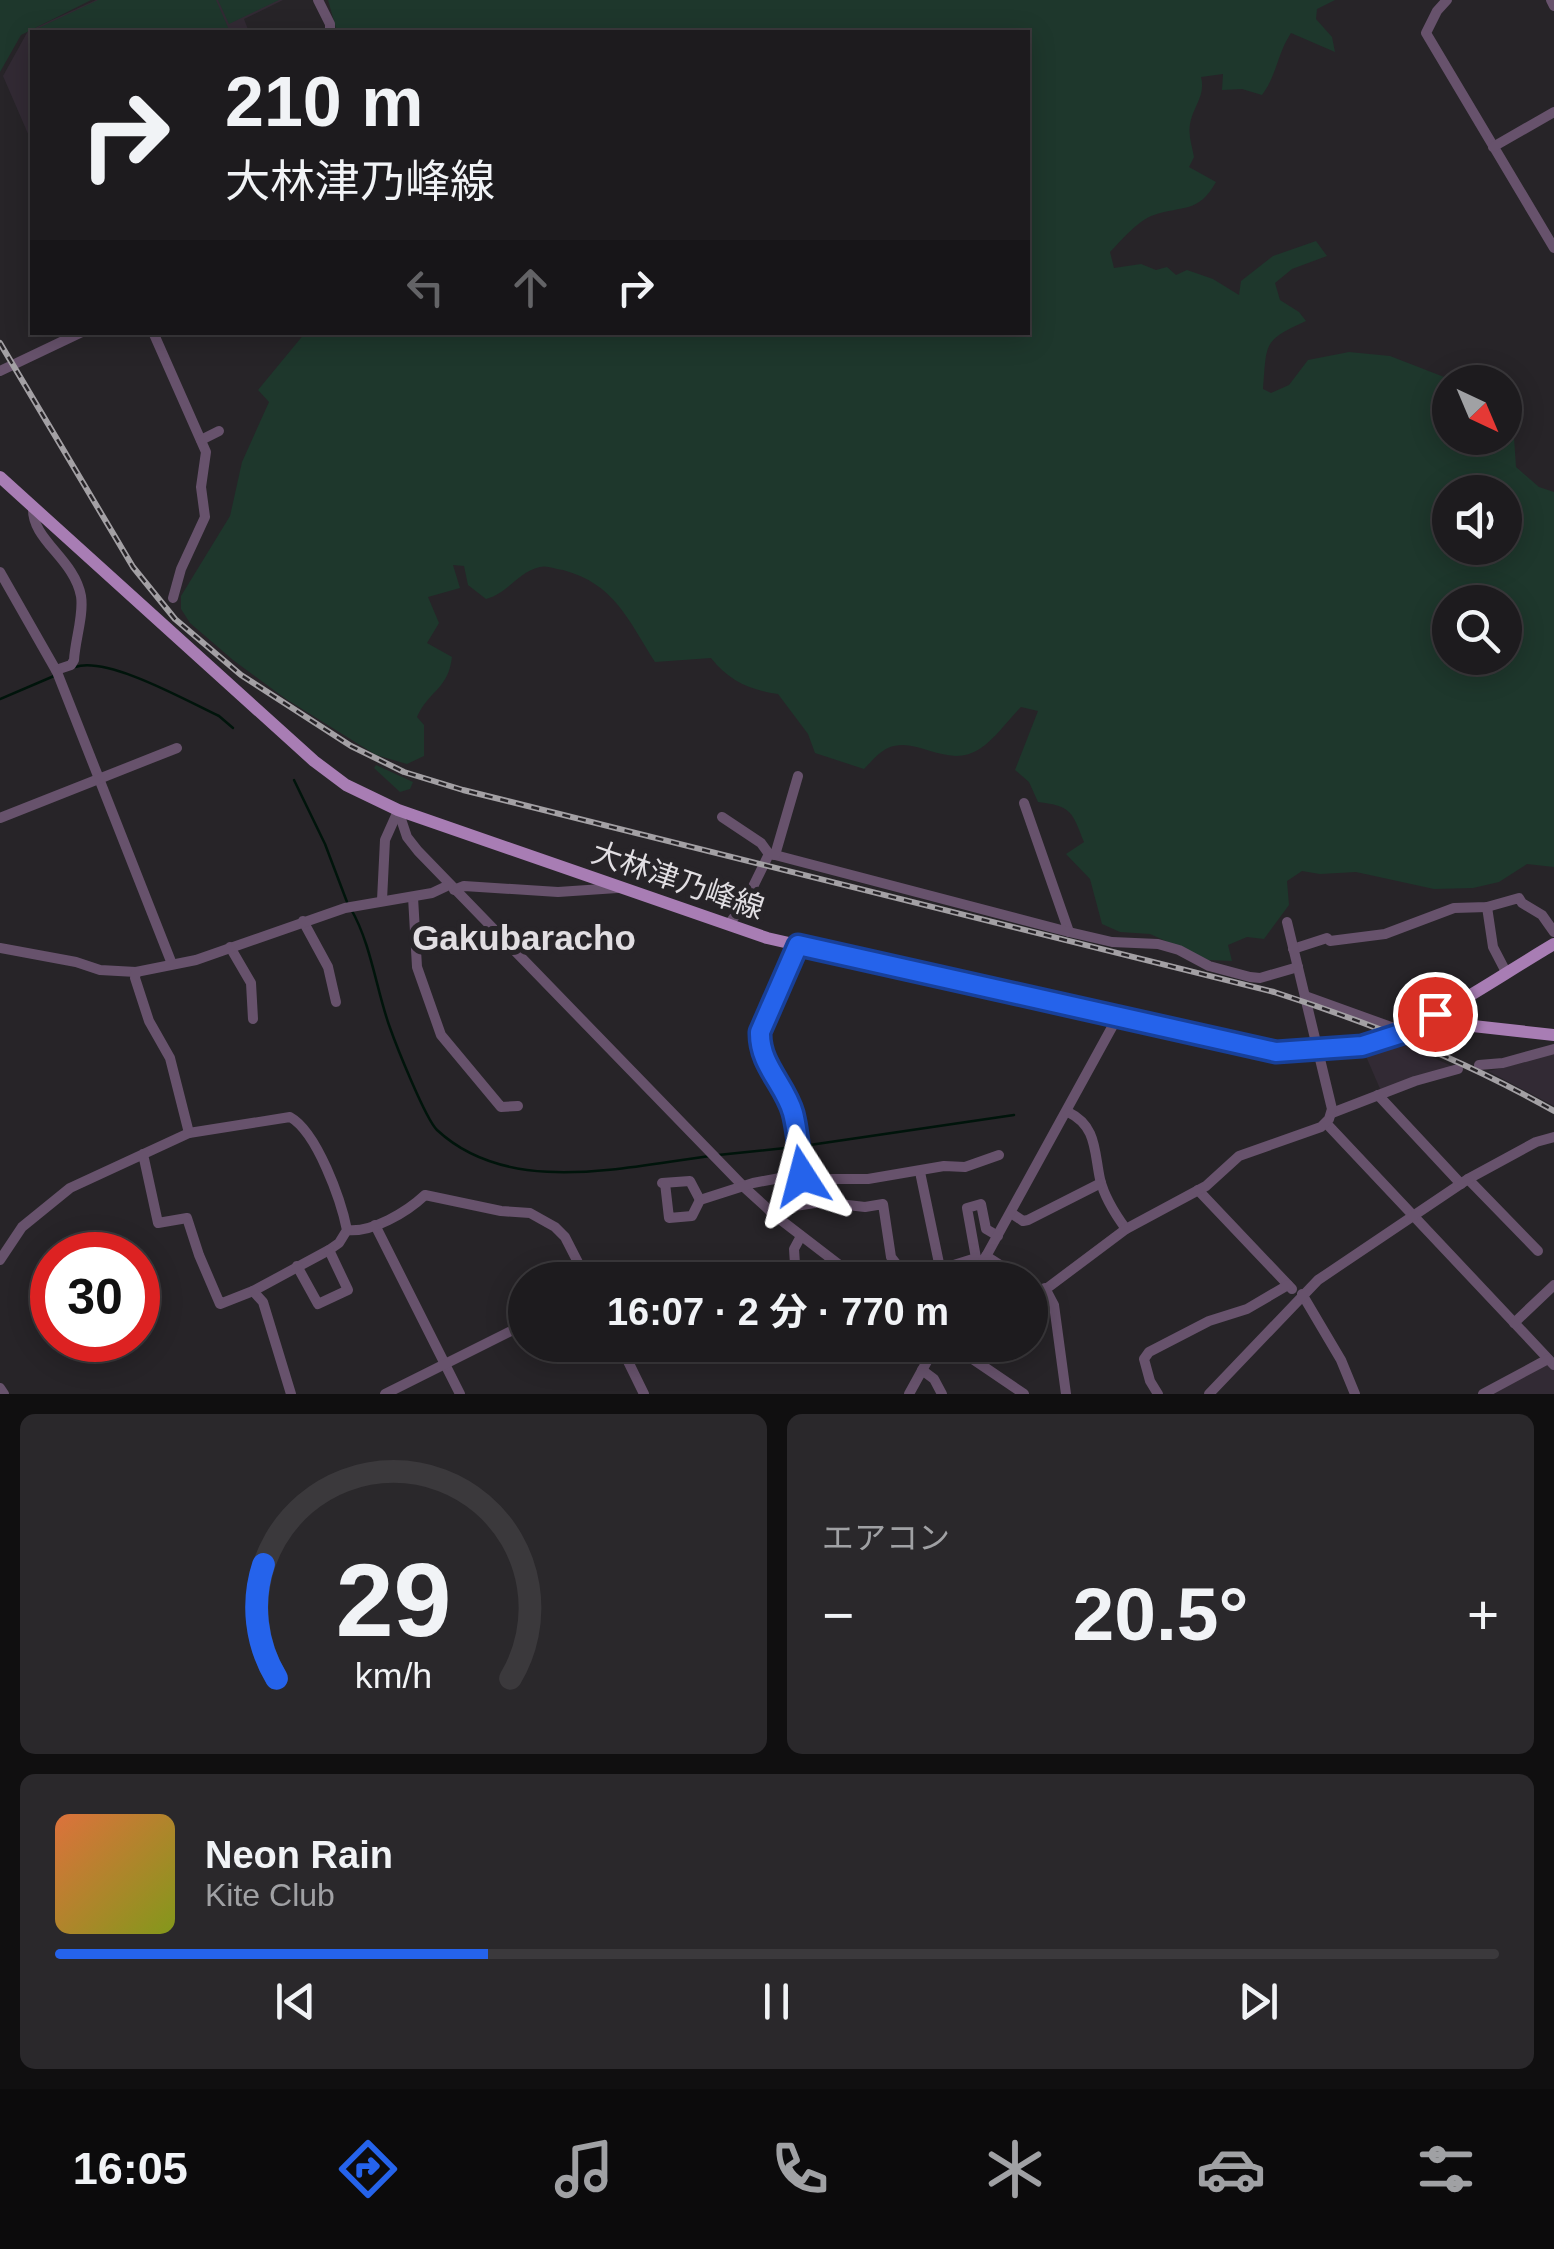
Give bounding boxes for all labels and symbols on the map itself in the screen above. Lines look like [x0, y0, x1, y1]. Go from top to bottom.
north arrow [1432, 365, 1522, 455]
street label: 大林津乃峰線 [588, 835, 768, 925]
district label: Gakubaracho [412, 918, 636, 957]
pin [1393, 972, 1478, 1057]
position arrow [750, 1124, 854, 1228]
speed limit sign: 30 [30, 1232, 160, 1362]

